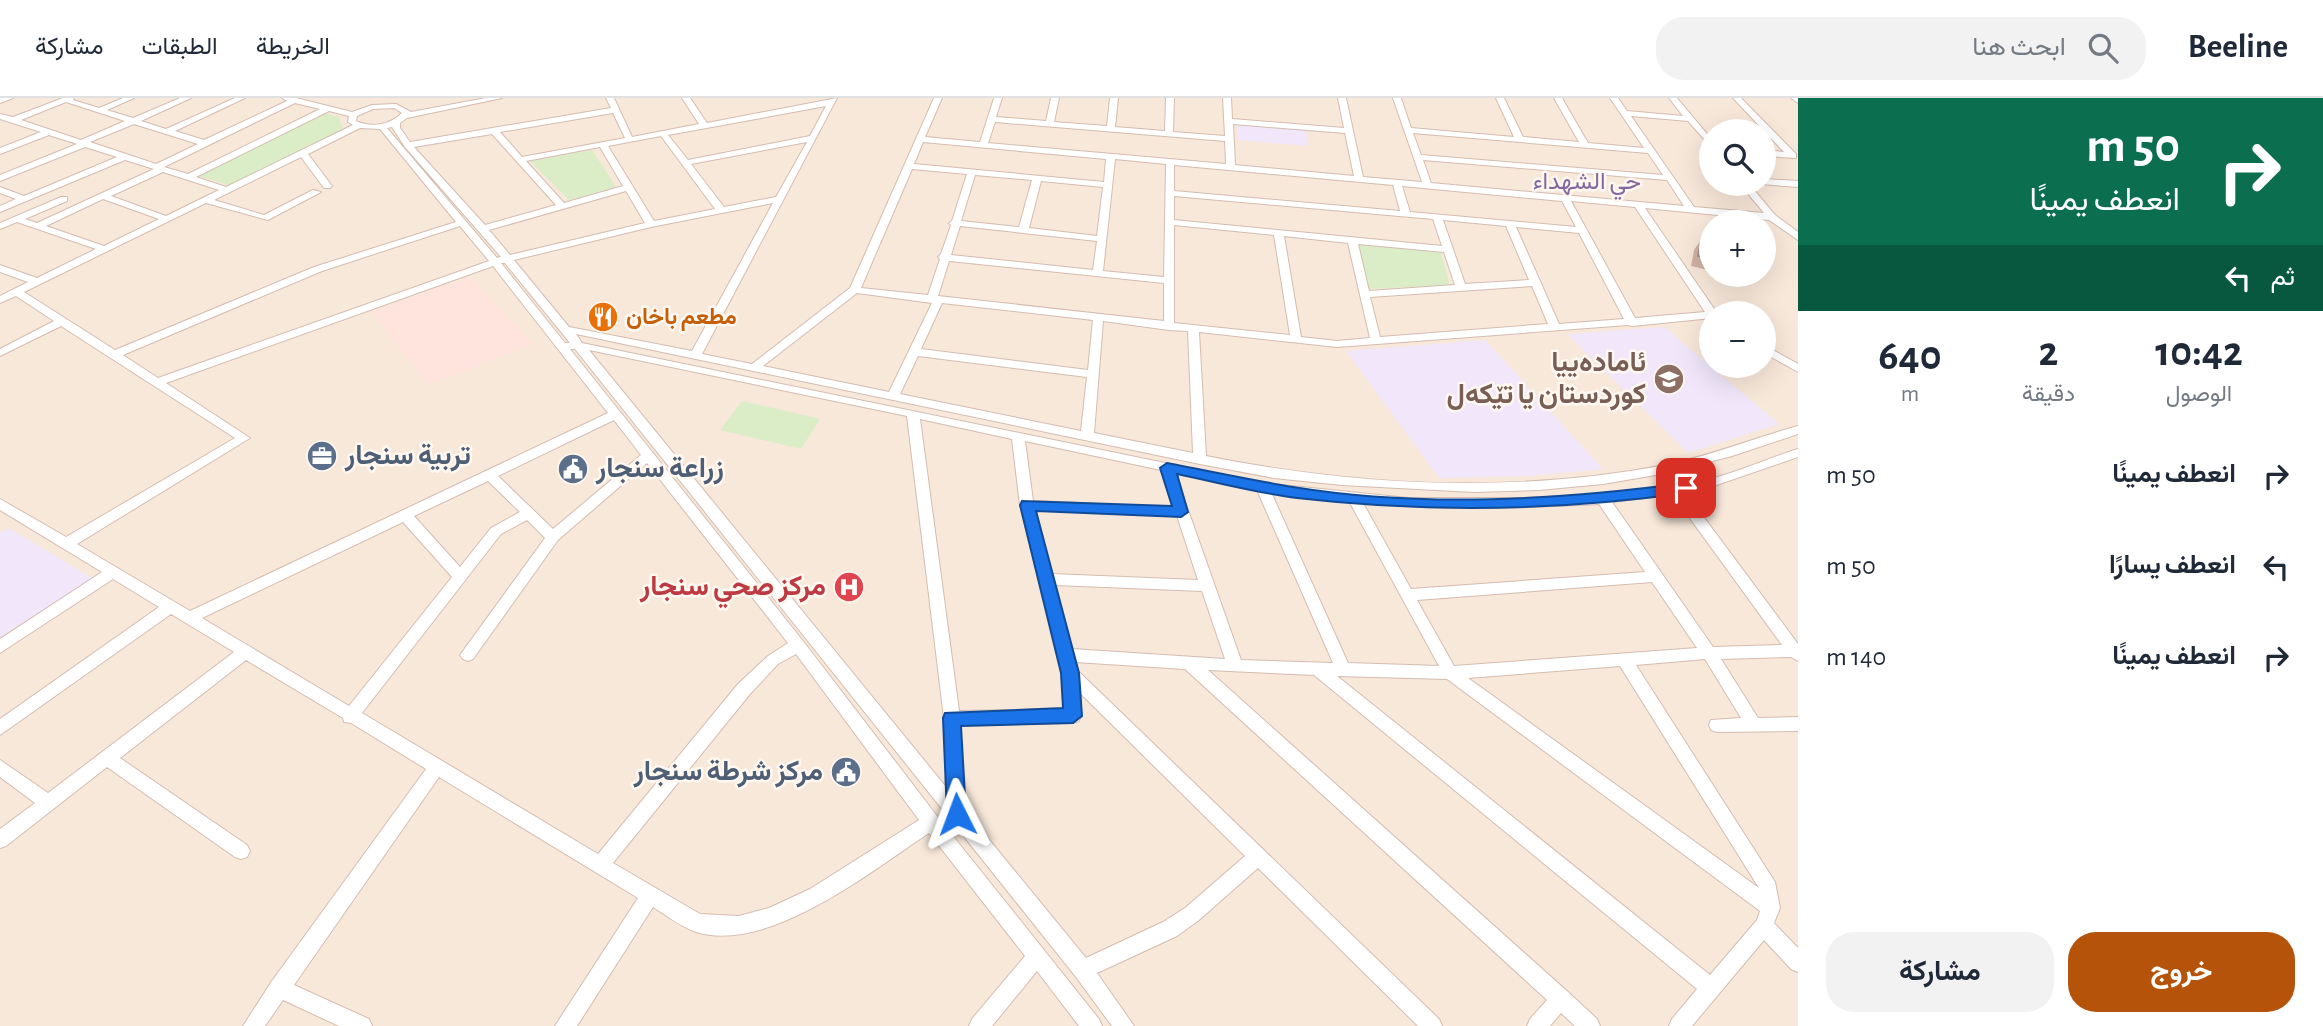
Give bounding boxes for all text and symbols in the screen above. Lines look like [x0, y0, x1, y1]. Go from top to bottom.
search box [1656, 17, 2146, 80]
icon: search [2084, 29, 2122, 67]
text: Beeline [2188, 31, 2288, 64]
text: ابحث هنا [1972, 34, 2066, 60]
text: مشاركة [35, 35, 103, 59]
text: الطبقات [141, 35, 218, 59]
text: الخريطة [256, 35, 330, 59]
map controls [1699, 119, 1776, 378]
button: search [1699, 119, 1776, 196]
text: 50 m [2086, 122, 2180, 171]
icon: right [2204, 126, 2295, 217]
district label: حي الشهداء [1533, 170, 1641, 200]
text: انعطف يمينًا [2029, 184, 2180, 216]
button: + [1699, 210, 1776, 287]
icon: left [2219, 259, 2257, 297]
text: ثم [2271, 264, 2295, 290]
restaurant icon: مطعم باخان [586, 300, 620, 334]
button: − [1699, 301, 1776, 378]
place label: مطعم باخان [626, 306, 737, 331]
text: 2 [2038, 331, 2058, 373]
text: 10:42 [2155, 331, 2243, 373]
text: 640 [1878, 335, 1942, 377]
place label: ئامادەییا کوردستان یا تێکەل [1447, 349, 1646, 411]
school or university icon: ئامادەییا کوردستان یا تێکەل [1652, 362, 1686, 396]
text: m [1901, 383, 1919, 406]
text: دقيقة [2022, 383, 2075, 406]
text: الوصول [2166, 383, 2232, 406]
office icon: تربية سنجار [305, 439, 339, 473]
place label: تربية سنجار [344, 442, 471, 472]
public building icon: زراعة سنجار [556, 452, 590, 486]
place label: زراعة سنجار [595, 455, 724, 485]
icon: right [2257, 457, 2295, 495]
pin [1656, 458, 1716, 518]
text: انعطف يمينًا [2112, 461, 2236, 487]
text: 50 m [1826, 462, 1876, 488]
icon: arrive [1667, 469, 1705, 507]
icon: left [2257, 548, 2295, 586]
text: انعطف يسارًا [2109, 552, 2236, 578]
text: 50 m [1826, 553, 1876, 579]
hospital icon: مركز صحي سنجار [832, 570, 866, 604]
place label: مركز صحي سنجار [639, 573, 826, 609]
icon: right [2257, 639, 2295, 677]
text: انعطف يمينًا [2112, 643, 2236, 669]
text: 140 m [1826, 644, 1886, 670]
public building icon: مركز شرطة سنجار [829, 755, 863, 789]
place label: مركز شرطة سنجار [633, 758, 823, 788]
position arrow [920, 777, 994, 851]
button: مشاركة [1826, 932, 2054, 1012]
button: خروج [2068, 932, 2295, 1012]

